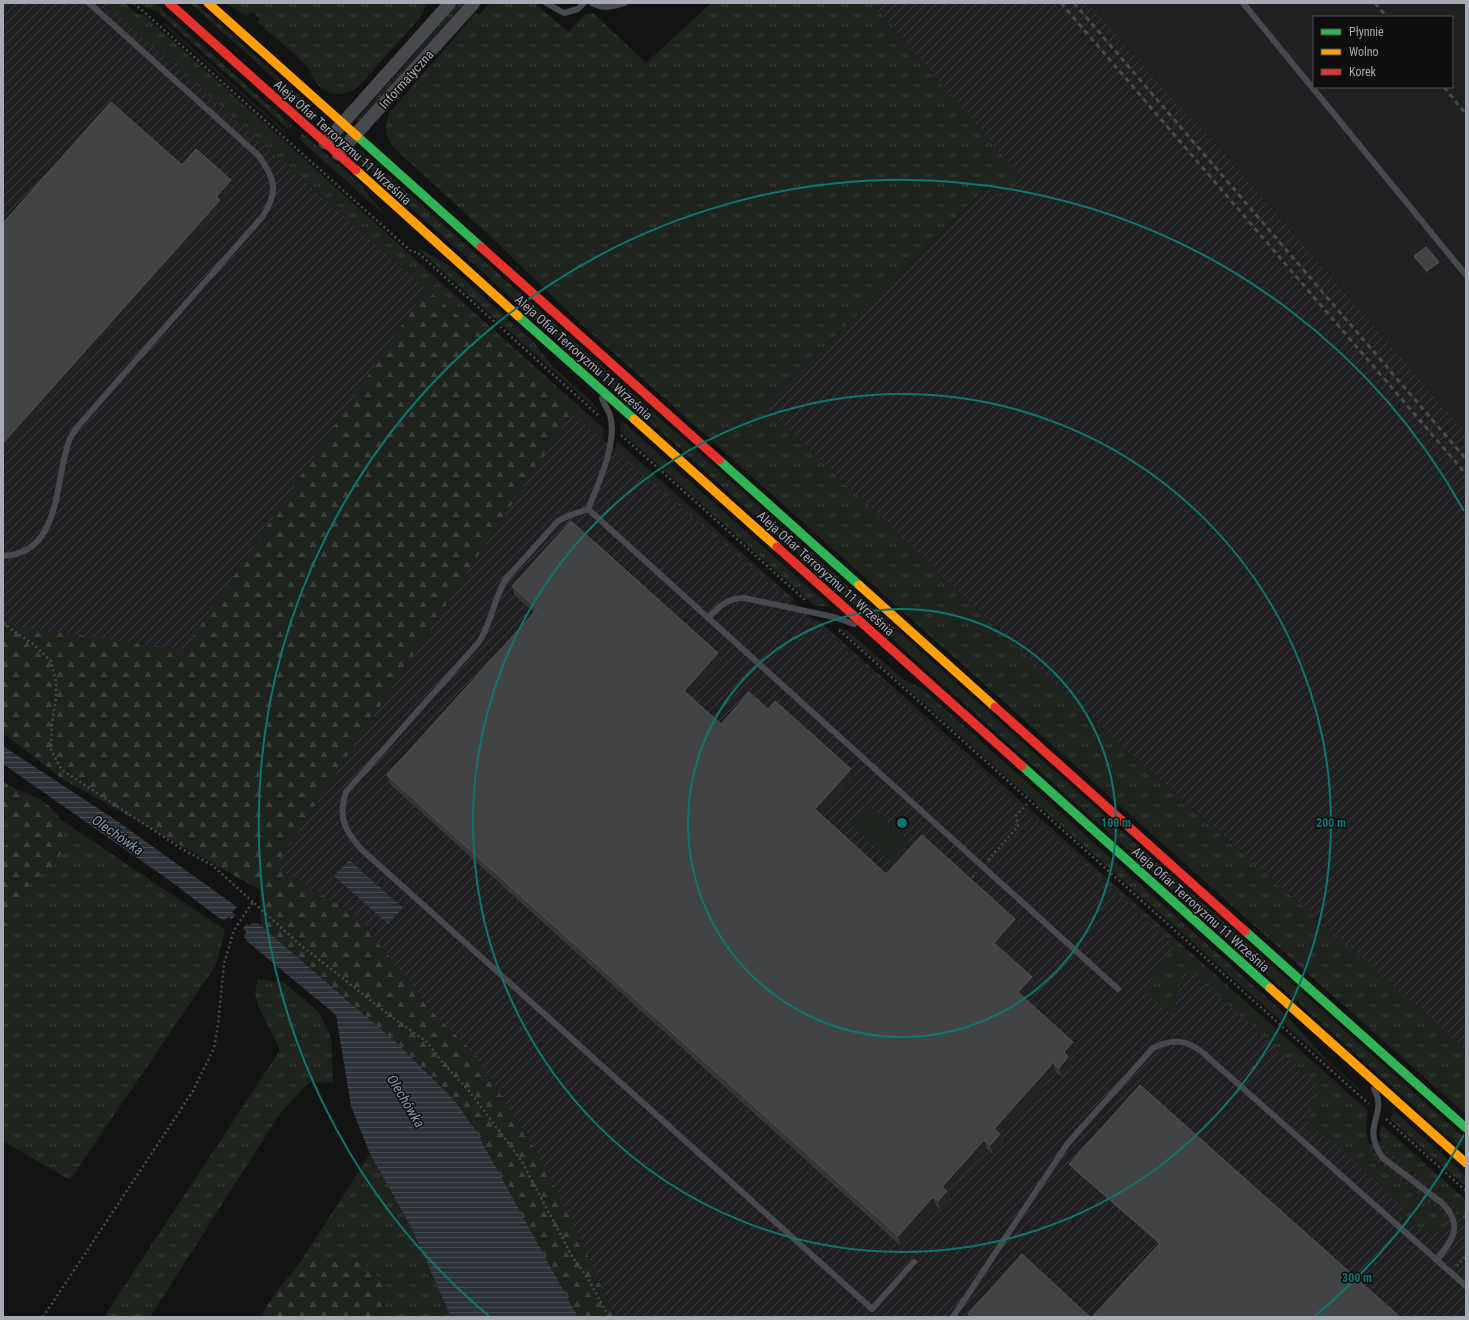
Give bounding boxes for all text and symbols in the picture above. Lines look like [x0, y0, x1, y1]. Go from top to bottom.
legend [1313, 16, 1453, 88]
text: Płynnie [1349, 25, 1384, 39]
text: Wolno [1349, 45, 1379, 59]
street label: Informatyczna [376, 47, 437, 112]
text: Korek [1349, 65, 1377, 79]
street label: Aleja Ofiar Terroryzmu 11 Września [271, 77, 414, 208]
street label: Aleja Ofiar Terroryzmu 11 Września [512, 292, 655, 423]
street label: Aleja Ofiar Terroryzmu 11 Września [754, 508, 897, 639]
water label: Olechówka [89, 812, 147, 858]
centre of rings [895, 816, 909, 830]
text: 100 m [1101, 816, 1131, 830]
text: 200 m [1316, 816, 1346, 830]
street label: Aleja Ofiar Terroryzmu 11 Września [1129, 844, 1272, 975]
water label: Olechówka [384, 1072, 428, 1130]
text: 300 m [1342, 1271, 1372, 1285]

